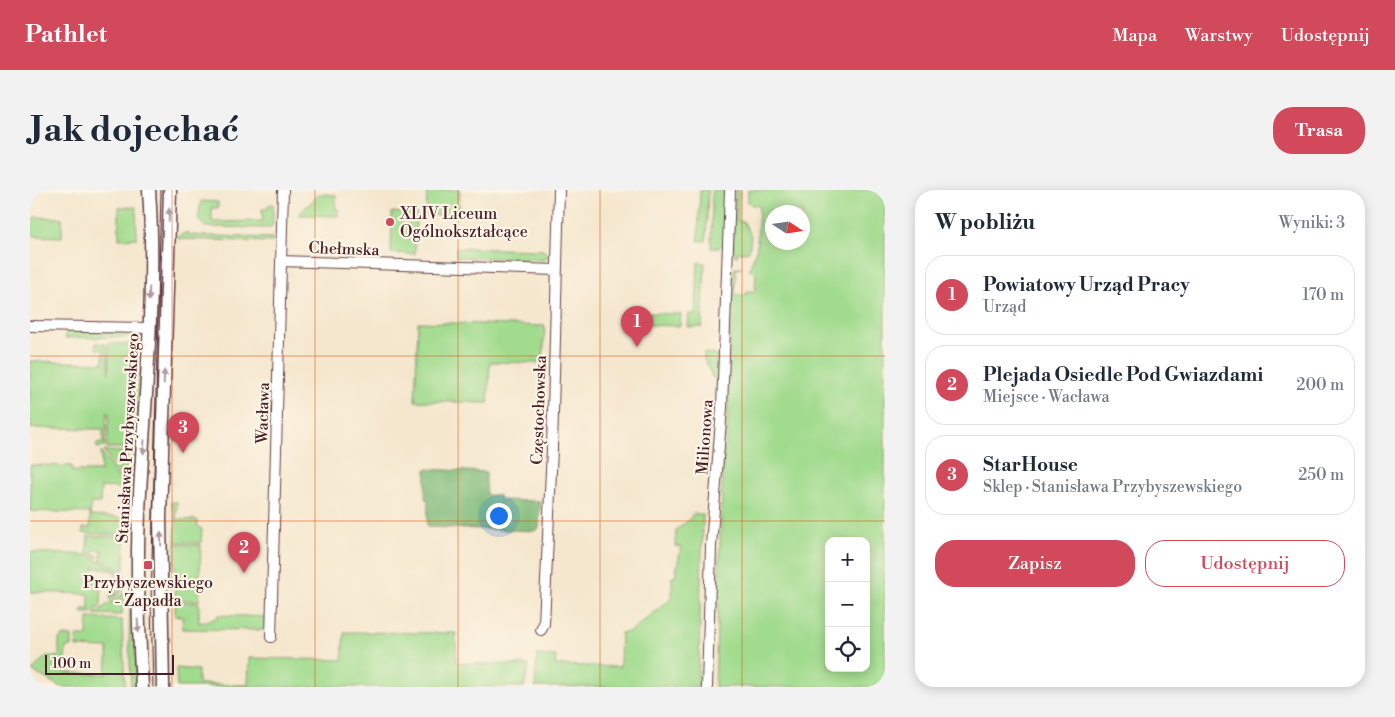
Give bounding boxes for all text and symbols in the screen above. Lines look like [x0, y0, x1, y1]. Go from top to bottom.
text: Pathlet [25, 20, 107, 50]
text: Mapa [1113, 24, 1157, 47]
text: Warstwy [1185, 24, 1253, 47]
text: Udostępnij [1281, 24, 1370, 47]
button: Trasa [1273, 107, 1365, 154]
text: Jak dojechać [30, 109, 239, 152]
place label: XLIV Liceum Ogólnokształcące [399, 204, 528, 242]
north arrow [765, 205, 810, 250]
one-way arrow [165, 206, 173, 222]
text: W pobliżu [935, 210, 1035, 236]
text: Wyniki: 3 [1279, 213, 1345, 233]
marker: XLIV Liceum Ogólnokształcące [384, 216, 396, 228]
street label: Chełmska [308, 238, 381, 260]
text: Powiatowy Urząd Pracy [983, 273, 1190, 297]
text: 1 [948, 285, 956, 305]
text: 170 m [1302, 285, 1344, 305]
one-way arrow [145, 286, 153, 302]
text: Urząd [983, 297, 1026, 317]
pin: 1 [621, 306, 653, 347]
street label: Stanisława Przybyszewskiego [113, 333, 143, 544]
street label: Częstochowska [527, 354, 551, 465]
text: Plejada Osiedle Pod Gwiazdami [983, 363, 1263, 387]
one-way arrow [160, 369, 168, 385]
text: 2 [947, 375, 957, 395]
text: 200 m [1296, 375, 1344, 395]
street label: Wacława [252, 381, 274, 445]
text: Miejsce · Wacława [983, 387, 1110, 407]
street label: Milionowa [692, 398, 718, 476]
pin: 3 [167, 412, 199, 453]
one-way arrow [140, 439, 148, 455]
text: StarHouse [983, 453, 1078, 477]
text: 3 [947, 465, 957, 485]
text: 250 m [1298, 465, 1344, 485]
text: Sklep · Stanisława Przybyszewskiego [983, 477, 1242, 497]
your location [486, 503, 512, 529]
one-way arrow [157, 531, 165, 547]
pin: 2 [228, 532, 260, 573]
map controls [825, 537, 870, 672]
button: + [825, 537, 870, 582]
button: Zapisz [935, 540, 1135, 587]
button: Udostępnij [1145, 540, 1345, 587]
marker: Przybyszewskiego - Zapadła [142, 559, 154, 571]
place label: Przybyszewskiego - Zapadła [83, 573, 213, 611]
button: − [825, 582, 870, 627]
one-way arrow [135, 619, 143, 635]
button: locate [825, 627, 870, 672]
scale bar [45, 652, 174, 675]
text: 100 m [52, 655, 91, 673]

